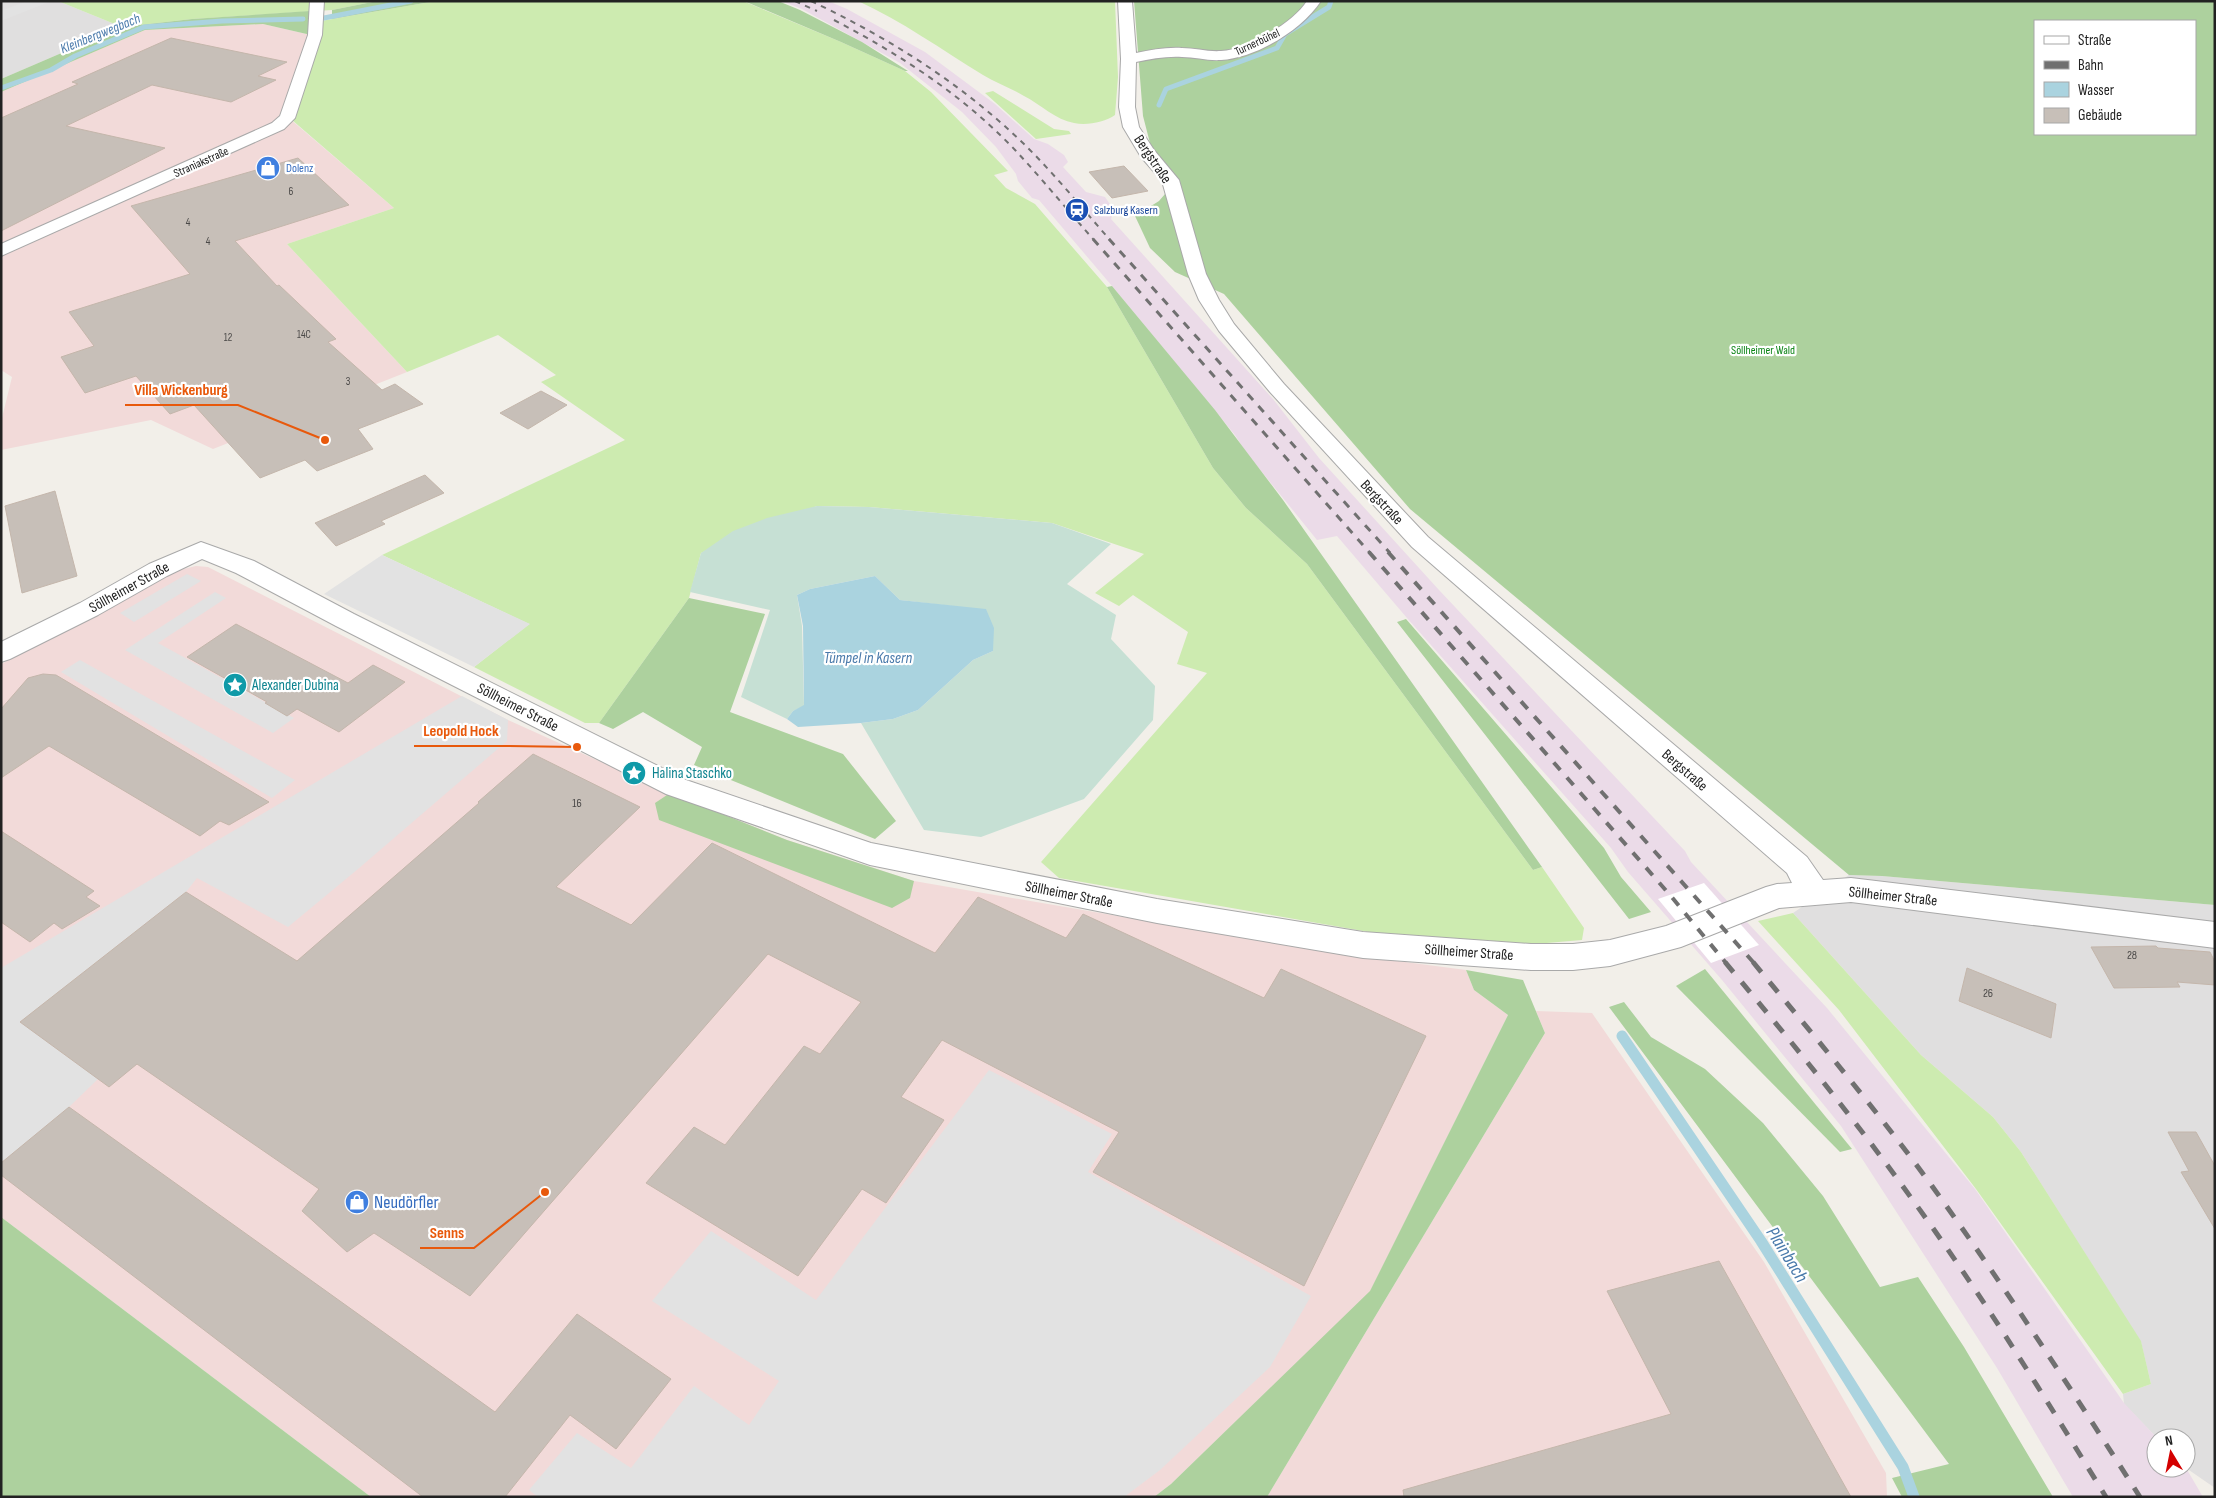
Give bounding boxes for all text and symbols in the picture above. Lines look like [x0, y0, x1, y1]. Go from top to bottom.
water label: Kleinbergwegbach [58, 10, 143, 57]
legend [2034, 20, 2196, 135]
street label: Turnerbühel [1232, 25, 1282, 59]
text: Straße [2078, 31, 2111, 50]
text: Bahn [2078, 56, 2103, 75]
text: Wasser [2078, 81, 2115, 100]
text: Gebäude [2078, 106, 2122, 125]
street label: Bergstraße [1129, 131, 1176, 187]
street label: Straniakstraße [171, 144, 231, 181]
shop icon: Dolenz [255, 155, 281, 181]
place label: Dolenz [286, 161, 314, 176]
house number: 6 [289, 185, 294, 198]
station icon: Salzburg Kasern [1064, 197, 1090, 223]
place label: Salzburg Kasern [1094, 203, 1158, 218]
house number: 4 [186, 216, 191, 229]
house number: 4 [206, 235, 211, 248]
house number: 14C [297, 328, 311, 341]
house number: 12 [224, 331, 233, 344]
park label: Söllheimer Wald [1731, 343, 1795, 358]
callout: Villa Wickenburg [125, 374, 238, 405]
house number: 3 [346, 375, 351, 388]
text: Villa Wickenburg [134, 381, 228, 400]
street label: Bergstraße [1356, 476, 1407, 529]
street label: Söllheimer Straße [86, 558, 173, 617]
water label: Tümpel in Kasern [824, 649, 913, 668]
place icon: Alexander Dubina [222, 672, 248, 698]
place label: Alexander Dubina [251, 676, 339, 695]
street label: Söllheimer Straße [474, 679, 562, 736]
callout: Leopold Hock [414, 715, 509, 746]
text: Leopold Hock [423, 722, 499, 741]
street label: Bergstraße [1658, 745, 1712, 796]
place icon: Halina Staschko [621, 760, 647, 786]
place label: Halina Staschko [652, 764, 732, 783]
house number: 16 [572, 796, 582, 811]
street label: Söllheimer Straße [1023, 877, 1114, 912]
street label: Söllheimer Straße [1848, 882, 1938, 911]
street label: Söllheimer Straße [1424, 940, 1514, 965]
house number: 28 [2127, 948, 2137, 963]
house number: 26 [1983, 986, 1993, 1001]
shop icon: Neudörfler [344, 1189, 370, 1215]
place label: Neudörfler [374, 1192, 439, 1213]
callout: Senns [420, 1217, 474, 1248]
water label: Plainbach [1761, 1223, 1813, 1287]
text: Senns [430, 1224, 464, 1243]
north arrow [2146, 1428, 2196, 1478]
text: N [2164, 1432, 2174, 1450]

